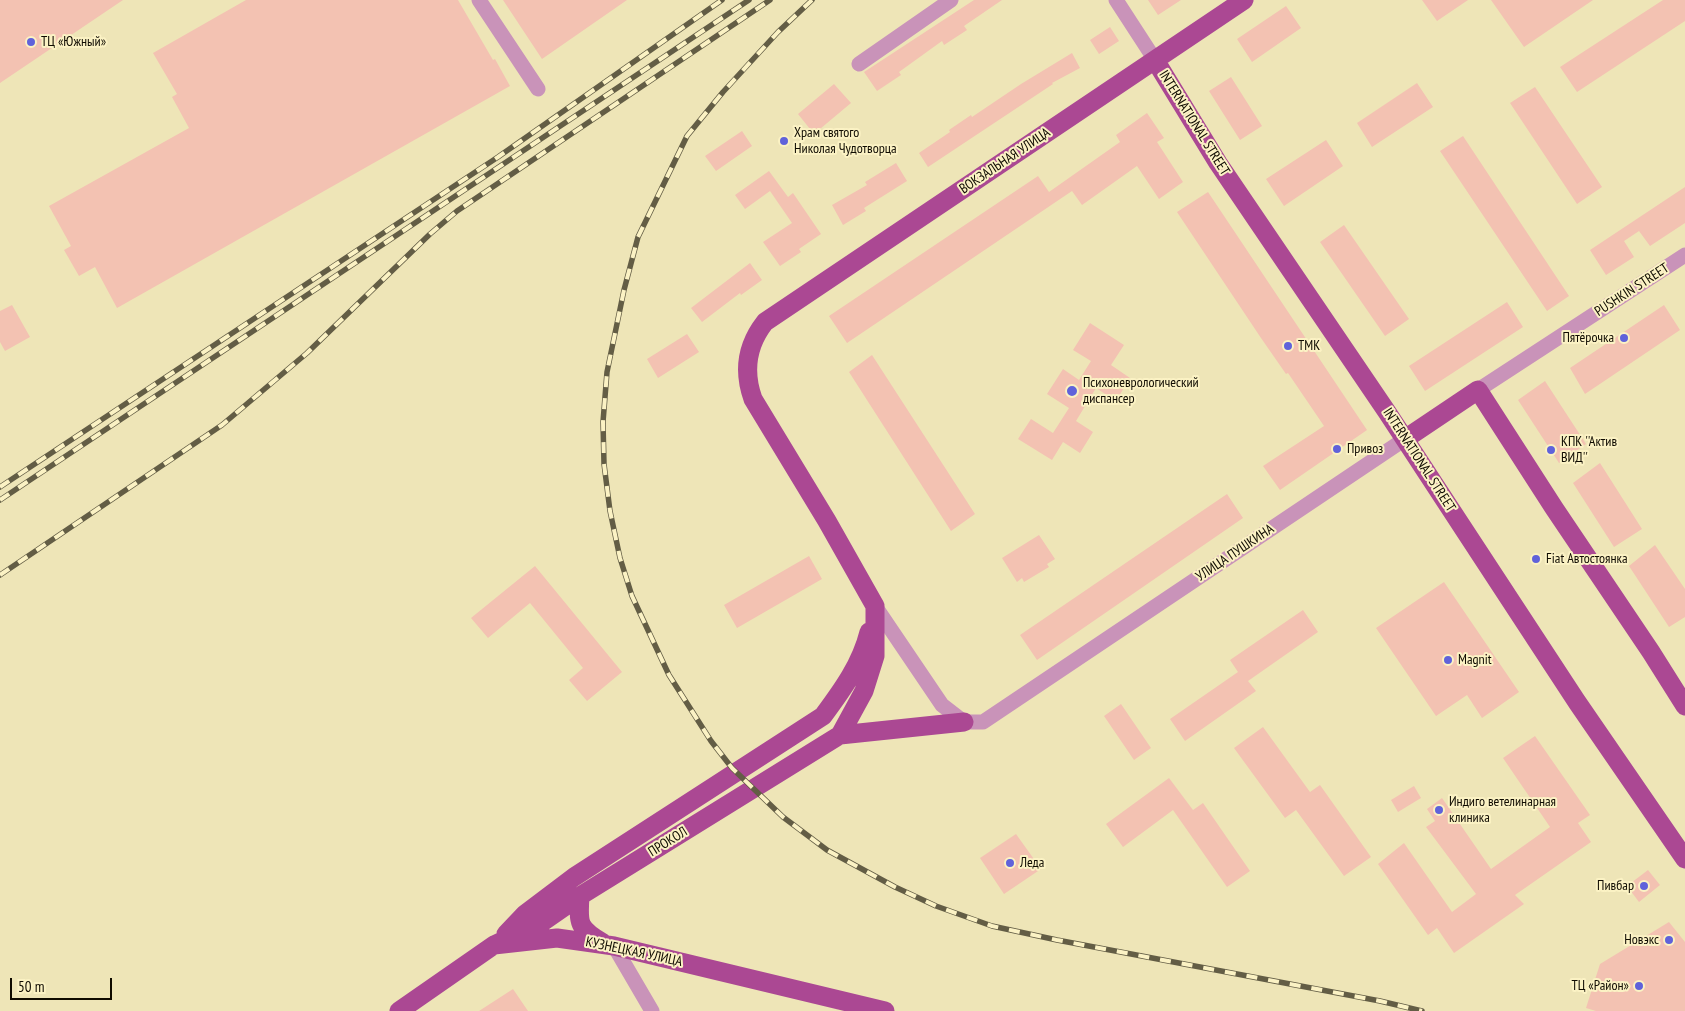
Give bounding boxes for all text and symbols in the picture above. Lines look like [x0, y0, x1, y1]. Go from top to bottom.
place label: ТЦ «Южный» [41, 34, 106, 50]
marker: ТЦ «Южный» [25, 36, 37, 48]
street label: INTERNATIONAL STREET [1155, 67, 1233, 179]
street label: ВОКЗАЛЬНАЯ УЛИЦА [956, 124, 1054, 198]
place label: Храм святого Николая Чудотворца [794, 125, 897, 158]
marker: Храм святого Николая Чудотворца [778, 135, 790, 147]
street label: PUSHKIN STREET [1592, 260, 1672, 320]
place label: Пятёрочка [1562, 330, 1614, 346]
marker: Пятёрочка [1618, 332, 1630, 344]
place label: ТМК [1298, 338, 1320, 354]
marker: ТМК [1282, 340, 1294, 352]
place label: Психоневрологический диспансер [1083, 375, 1199, 408]
marker: Психоневрологический диспансер [1065, 384, 1079, 398]
street label: INTERNATIONAL STREET [1379, 405, 1459, 515]
place label: КПК ''Актив ВИД'' [1561, 434, 1617, 467]
place label: Привоз [1347, 441, 1383, 457]
marker: Привоз [1331, 443, 1343, 455]
marker: КПК ''Актив ВИД'' [1545, 444, 1557, 456]
street label: УЛИЦА ПУШКИНА [1193, 521, 1277, 585]
place label: Fiat Автостоянка [1546, 551, 1628, 567]
marker: Fiat Автостоянка [1530, 553, 1542, 565]
place label: Magnit [1458, 652, 1492, 668]
marker: Magnit [1442, 654, 1454, 666]
place label: Индиго ветелинарная клиника [1449, 794, 1556, 826]
marker: Индиго ветелинарная клиника [1433, 804, 1445, 816]
street label: ПРОКОЛ [645, 824, 691, 860]
place label: Леда [1020, 855, 1044, 871]
marker: Леда [1004, 857, 1016, 869]
place label: Пивбар [1597, 878, 1634, 894]
marker: Пивбар [1638, 880, 1650, 892]
place label: Новэкс [1624, 932, 1659, 948]
street label: КУЗНЕЦКАЯ УЛИЦА [584, 934, 684, 970]
marker: Новэкс [1663, 934, 1675, 946]
scale bar [12, 968, 115, 1000]
text: 50 m [18, 977, 44, 996]
place label: ТЦ «Район» [1571, 978, 1629, 994]
marker: ТЦ «Район» [1633, 980, 1645, 992]

